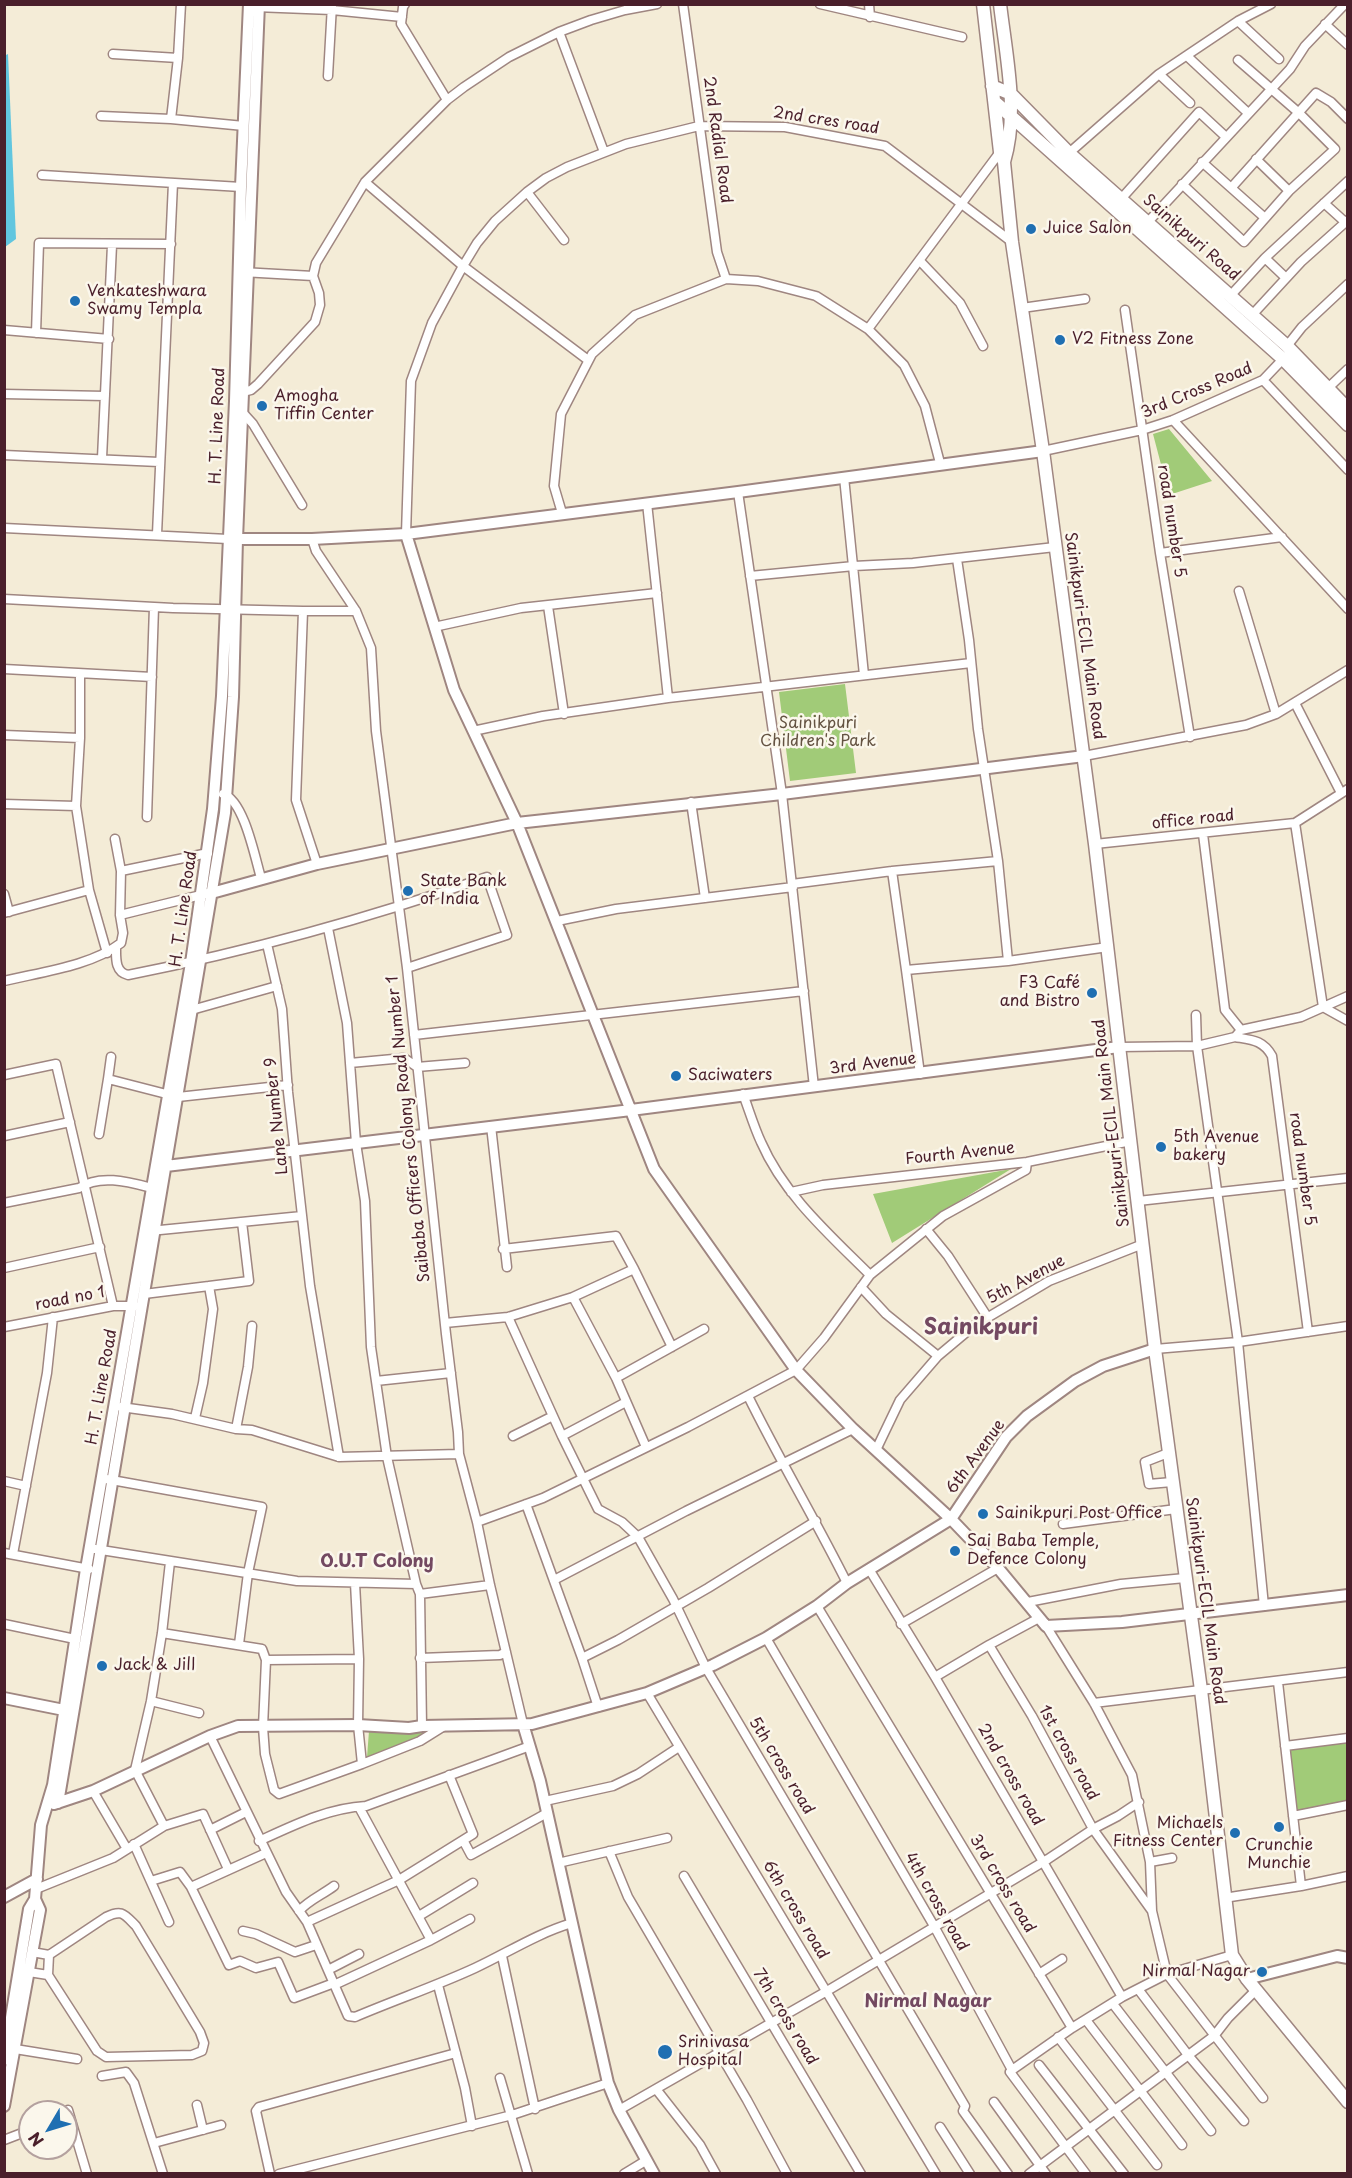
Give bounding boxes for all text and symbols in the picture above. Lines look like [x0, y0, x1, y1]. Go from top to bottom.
street label: 2nd Radial Road [699, 75, 735, 205]
street label: 2nd cres road [771, 103, 881, 139]
street label: Sainikpuri Road [1139, 191, 1243, 285]
place label: Juice Salon [1043, 219, 1132, 239]
marker: Juice Salon [1024, 222, 1038, 236]
place label: Venkateshwara Swamy Templa [87, 282, 207, 320]
marker: Venkateshwara Swamy Templa [68, 294, 82, 308]
place label: V2 Fitness Zone [1072, 330, 1194, 350]
marker: V2 Fitness Zone [1053, 333, 1067, 347]
street label: 3rd Cross Road [1139, 359, 1255, 423]
street label: H. T. Line Road [206, 367, 230, 485]
place label: Amogha Tiffin Center [274, 387, 374, 425]
marker: Amogha Tiffin Center [255, 399, 269, 413]
street label: road number 5 [1153, 463, 1189, 579]
street label: Sainikpuri-ECIL Main Road [1060, 531, 1108, 741]
park label: Sainikpuri Children's Park [760, 714, 876, 752]
street label: office road [1151, 806, 1235, 834]
street label: H. T. Line Road [166, 850, 202, 968]
place label: State Bank of India [420, 872, 507, 910]
marker: State Bank of India [401, 884, 415, 898]
place label: F3 Café and Bistro [1000, 974, 1080, 1012]
street label: Saibaba Officers Colony Road Number 1 [383, 975, 435, 1283]
marker: F3 Café and Bistro [1085, 986, 1099, 1000]
street label: Sainikpuri-ECIL Main Road [1090, 1018, 1134, 1228]
street label: 3rd Avenue [829, 1049, 917, 1079]
street label: Lane Number 9 [261, 1056, 293, 1176]
place label: Saciwaters [688, 1066, 772, 1086]
marker: Saciwaters [669, 1069, 683, 1083]
street label: road number 5 [1285, 1111, 1319, 1227]
place label: 5th Avenue bakery [1173, 1128, 1259, 1166]
street label: Fourth Avenue [904, 1139, 1016, 1169]
marker: 5th Avenue bakery [1154, 1140, 1168, 1154]
street label: 5th Avenue [983, 1251, 1069, 1309]
street label: road no 1 [33, 1283, 107, 1315]
district label: Sainikpuri [924, 1315, 1038, 1341]
street label: H. T. Line Road [82, 1328, 122, 1446]
street label: 6th Avenue [943, 1416, 1009, 1498]
street label: Sainikpuri-ECIL Main Road [1181, 1496, 1229, 1706]
place label: Sainikpuri Post Office [995, 1504, 1162, 1524]
marker: Sainikpuri Post Office [976, 1507, 990, 1521]
place label: Sai Baba Temple, Defence Colony [967, 1532, 1099, 1570]
marker: Sai Baba Temple, Defence Colony [948, 1544, 962, 1558]
district label: O.U.T Colony [320, 1551, 434, 1573]
place label: Jack & Jill [114, 1656, 195, 1676]
marker: Jack & Jill [95, 1659, 109, 1673]
street label: 1st cross road [1034, 1702, 1102, 1804]
street label: 5th cross road [744, 1714, 818, 1818]
street label: 2nd cross road [973, 1721, 1047, 1829]
place label: Michaels Fitness Center [1113, 1814, 1223, 1852]
marker: Crunchie Munchie [1272, 1820, 1286, 1834]
marker: Michaels Fitness Center [1228, 1826, 1242, 1840]
street label: 3rd cross road [965, 1831, 1039, 1937]
place label: Crunchie Munchie [1245, 1836, 1313, 1874]
street label: 4th cross road [900, 1849, 972, 1955]
street label: 6th cross road [758, 1857, 832, 1963]
place label: Nirmal Nagar [1142, 1962, 1250, 1982]
street label: 7th cross road [749, 1965, 821, 2069]
marker: Nirmal Nagar [1255, 1965, 1269, 1979]
district label: Nirmal Nagar [864, 1991, 992, 2013]
place label: Srinivasa Hospital [678, 2033, 749, 2071]
marker: Srinivasa Hospital [656, 2043, 674, 2061]
north arrow [18, 2100, 78, 2160]
text: N [22, 2127, 49, 2152]

